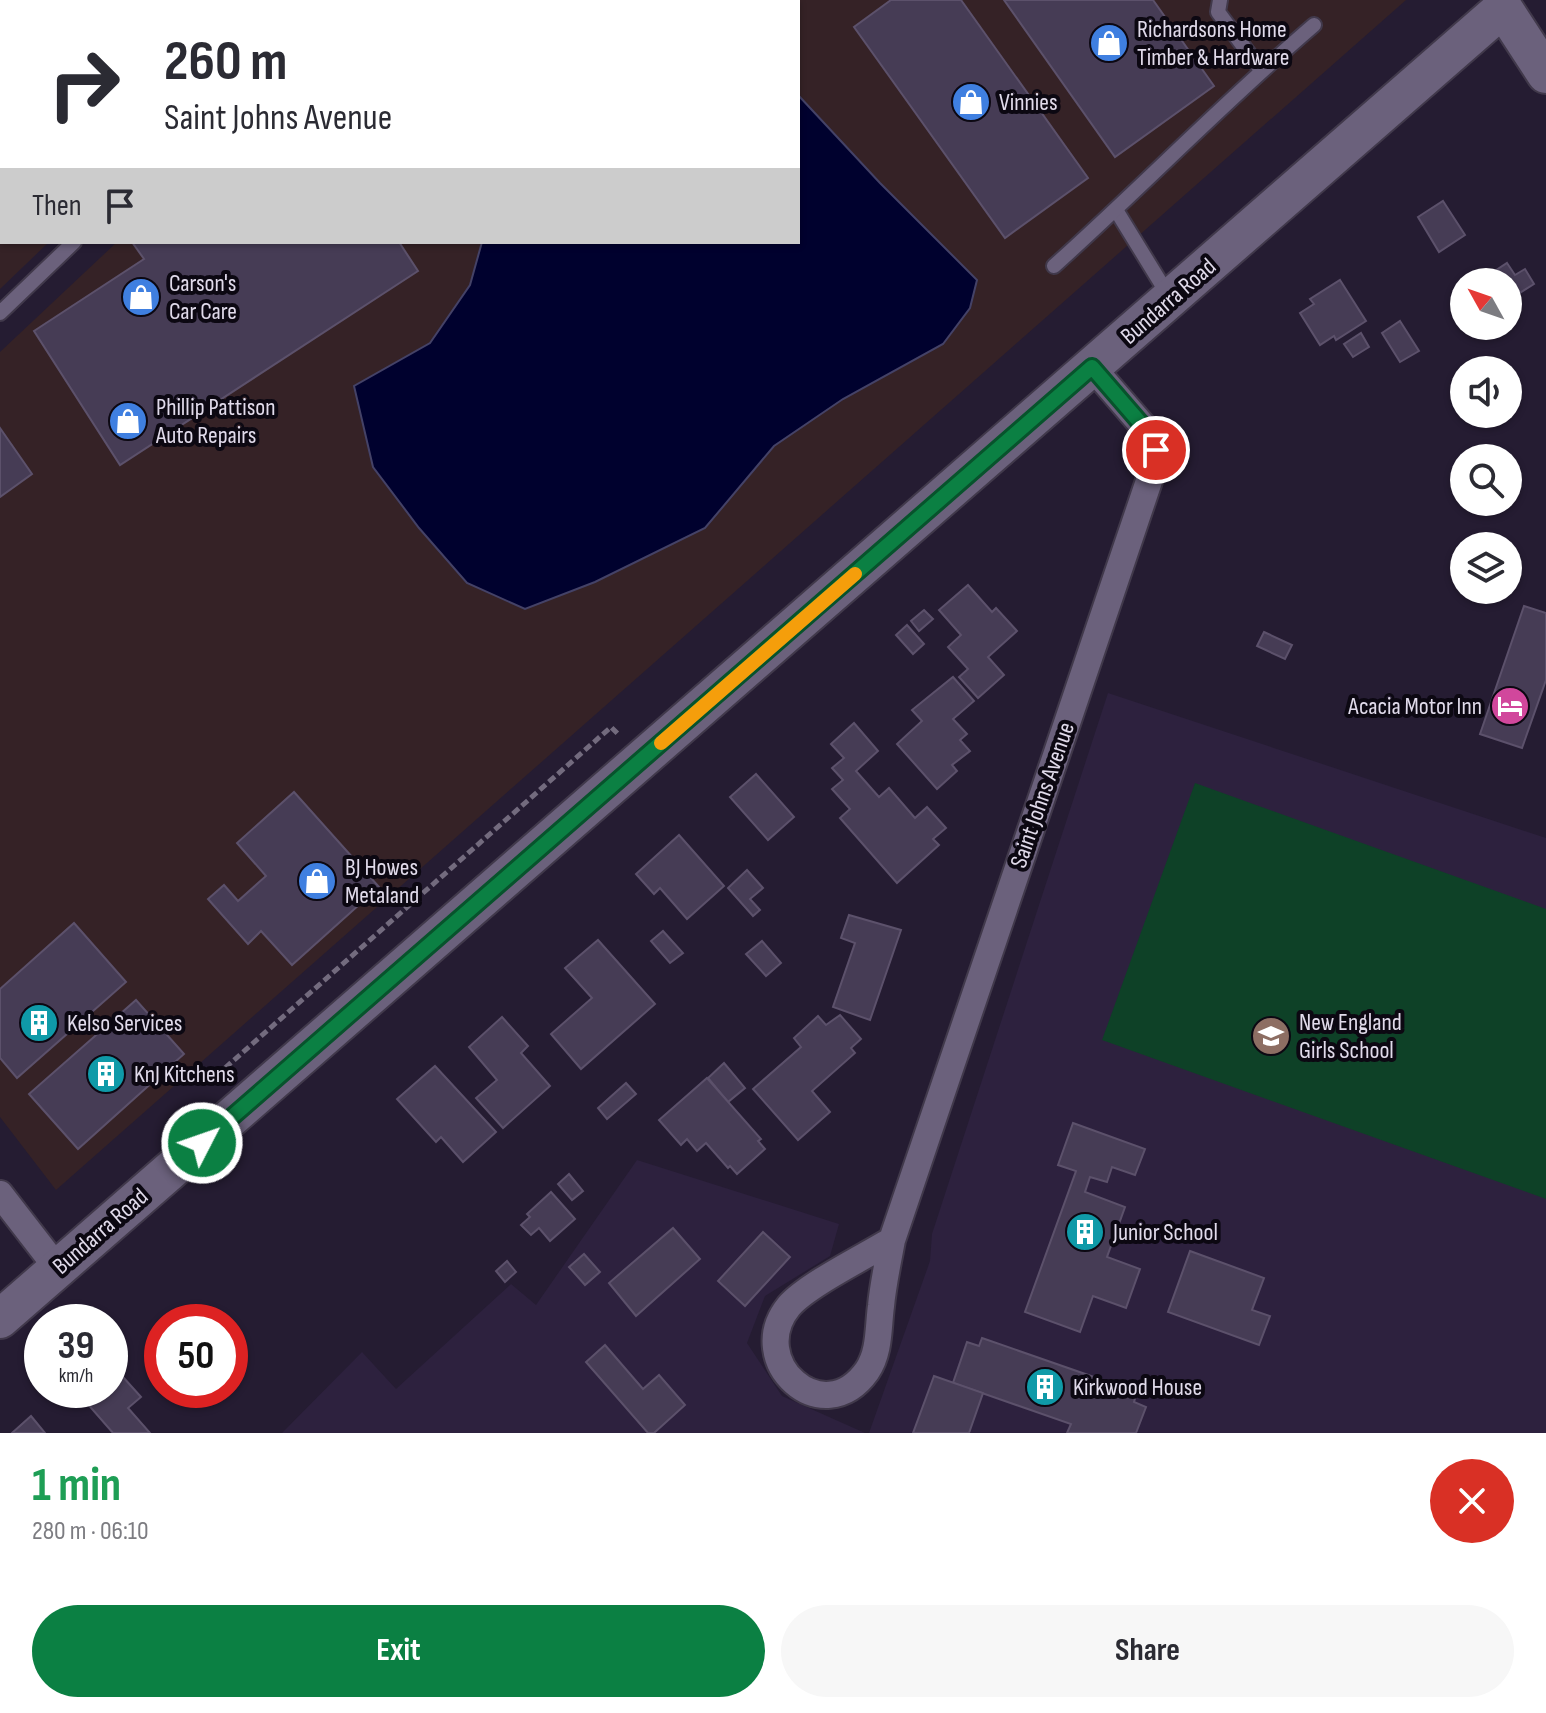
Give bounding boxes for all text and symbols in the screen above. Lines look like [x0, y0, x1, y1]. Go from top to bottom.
place label: Richardsons Home Timber & Hardware [1137, 15, 1289, 72]
shop icon: Richardsons Home Timber & Hardware [1088, 22, 1130, 64]
text: 260 m [164, 29, 287, 96]
icon: right [32, 32, 136, 136]
shop icon: Vinnies [950, 81, 992, 123]
place label: Vinnies [999, 88, 1058, 117]
text: Saint Johns Avenue [164, 97, 392, 140]
icon: arrive [98, 184, 142, 228]
text: Then [32, 188, 82, 224]
street label: Bundarra Road [1115, 252, 1222, 351]
north arrow [1450, 268, 1522, 340]
map controls [1450, 268, 1522, 604]
place label: Carson's Car Care [169, 269, 237, 326]
shop icon: Carson's Car Care [120, 276, 162, 318]
button: sound [1450, 356, 1522, 428]
place label: Phillip Pattison Auto Repairs [155, 393, 276, 450]
shop icon: Phillip Pattison Auto Repairs [107, 400, 149, 442]
pin [1122, 416, 1190, 484]
icon: arrive [1134, 428, 1178, 472]
button: search [1450, 444, 1522, 516]
button: layers [1450, 532, 1522, 604]
hotel icon: Acacia Motor Inn [1489, 685, 1531, 727]
place label: Acacia Motor Inn [1347, 692, 1482, 721]
street label: Saint Johns Avenue [1004, 719, 1081, 872]
place label: BJ Howes Metaland [345, 853, 419, 910]
shop icon: BJ Howes Metaland [296, 860, 338, 902]
building icon: Kelso Services [18, 1002, 60, 1044]
place label: New England Girls School [1299, 1008, 1402, 1065]
place label: Kelso Services [67, 1009, 182, 1038]
school or university icon: New England Girls School [1250, 1015, 1292, 1057]
building icon: KnJ Kitchens [85, 1053, 127, 1095]
place label: KnJ Kitchens [134, 1060, 235, 1089]
position arrow [160, 1101, 244, 1185]
street label: Bundarra Road [47, 1182, 154, 1281]
building icon: Junior School [1064, 1211, 1106, 1253]
place label: Junior School [1112, 1218, 1218, 1247]
speed limit sign: 50 [144, 1304, 248, 1408]
text: 39 [58, 1322, 94, 1370]
text: km/h [59, 1364, 93, 1388]
building icon: Kirkwood House [1024, 1366, 1066, 1408]
place label: Kirkwood House [1073, 1373, 1202, 1402]
text: 1 min [32, 1457, 121, 1514]
button: close [1430, 1459, 1514, 1543]
text: 280 m · 06:10 [32, 1516, 149, 1547]
button: Exit [32, 1605, 765, 1697]
button: Share [781, 1605, 1514, 1697]

